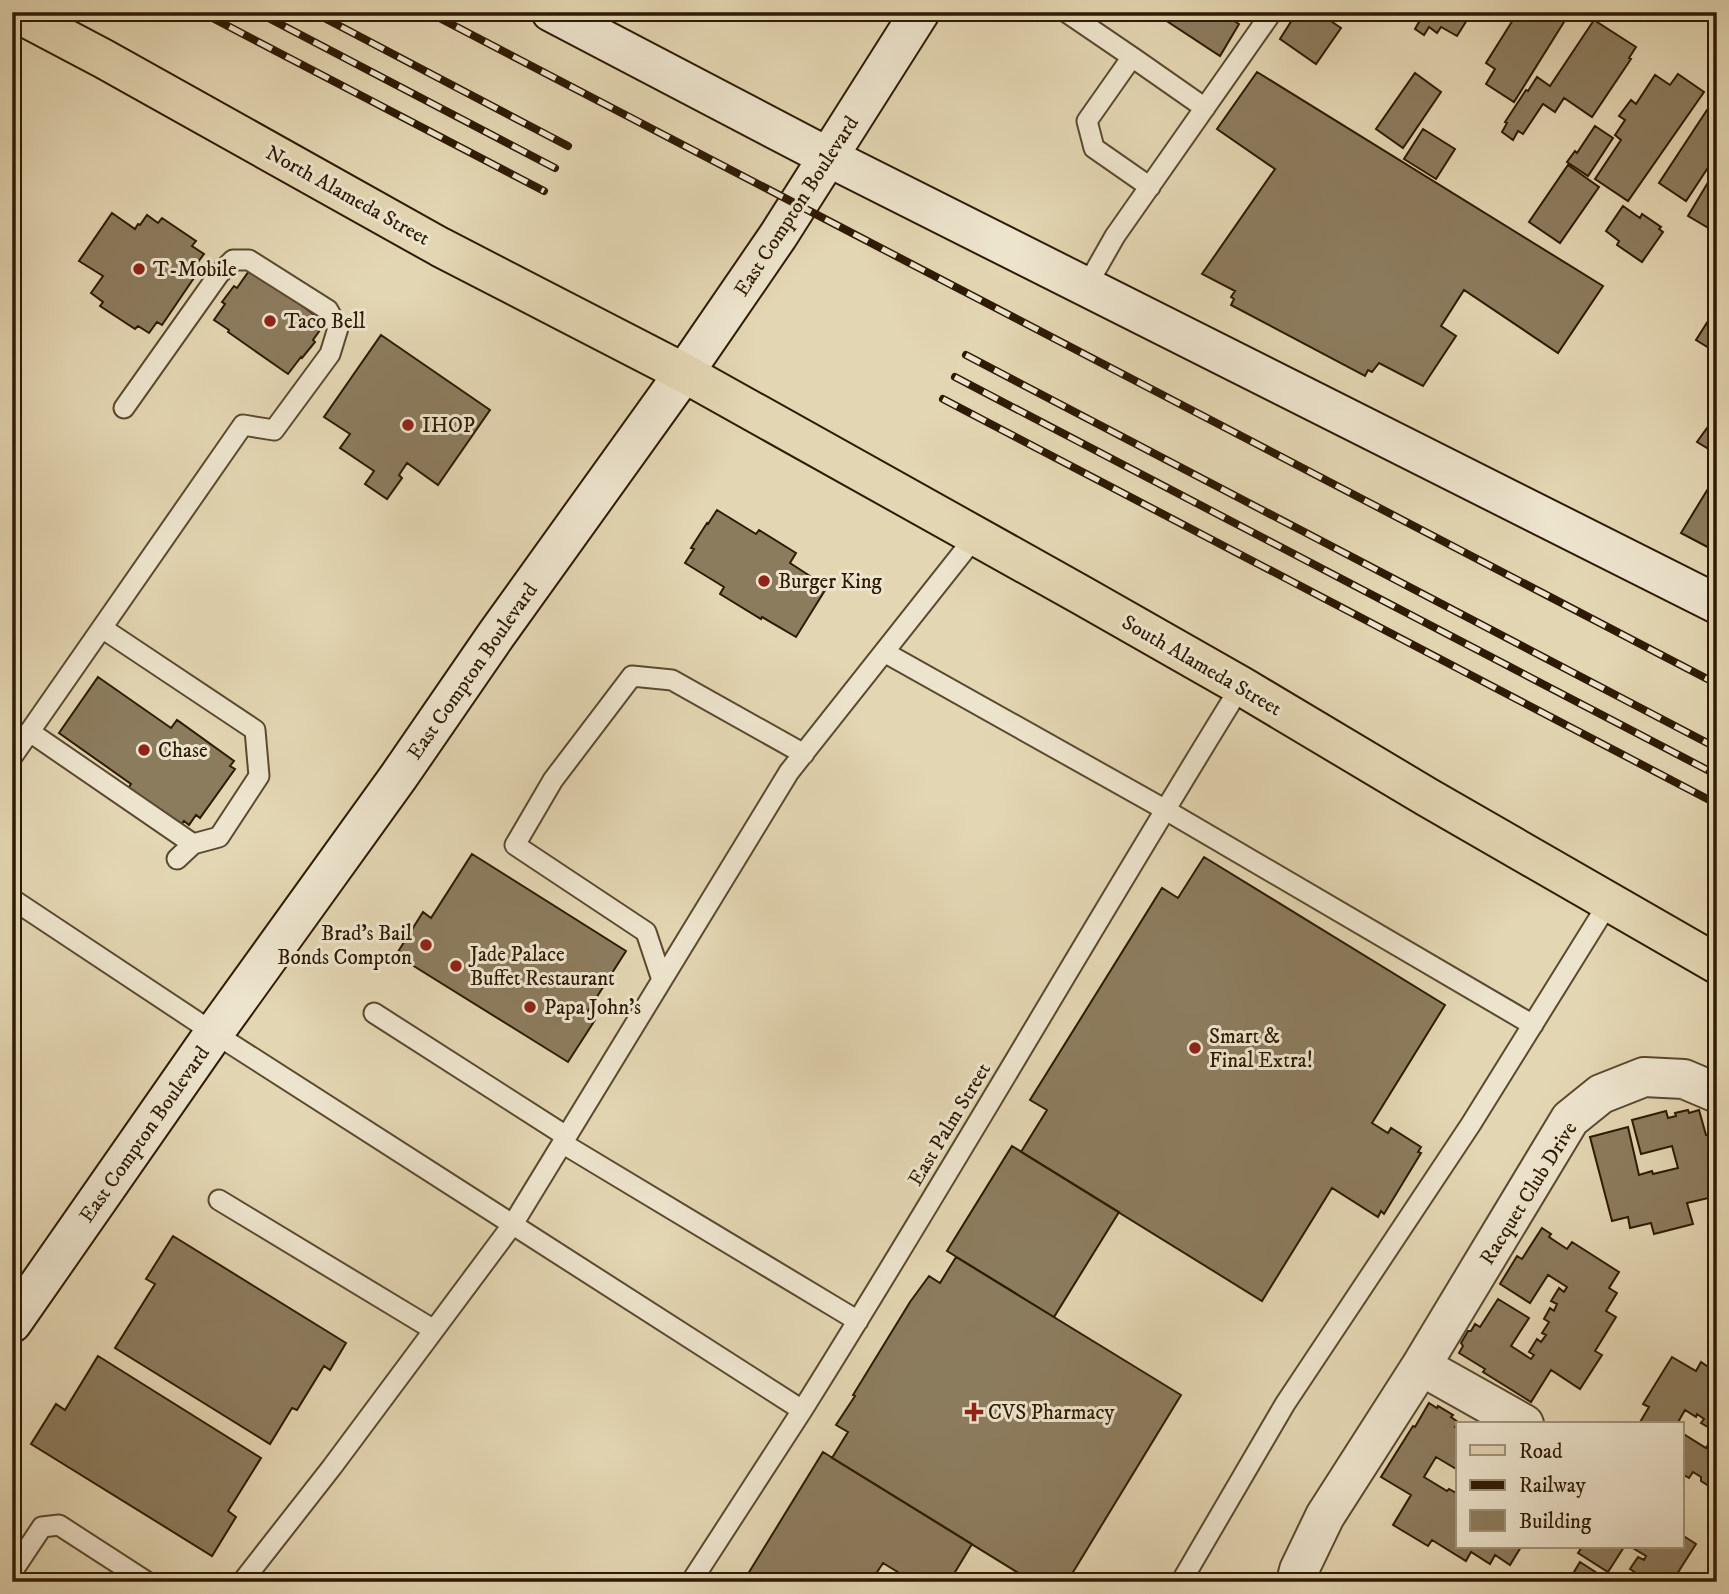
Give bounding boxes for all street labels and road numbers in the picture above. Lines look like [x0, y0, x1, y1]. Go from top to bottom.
street label: East Compton Boulevard [729, 111, 865, 302]
street label: North Alameda Street [261, 140, 434, 252]
street label: East Compton Boulevard [402, 578, 544, 765]
street label: South Alameda Street [1117, 610, 1286, 722]
street label: East Compton Boulevard [74, 1041, 216, 1228]
street label: East Palm Street [903, 1058, 997, 1191]
street label: Racquet Club Drive [1474, 1117, 1583, 1270]

